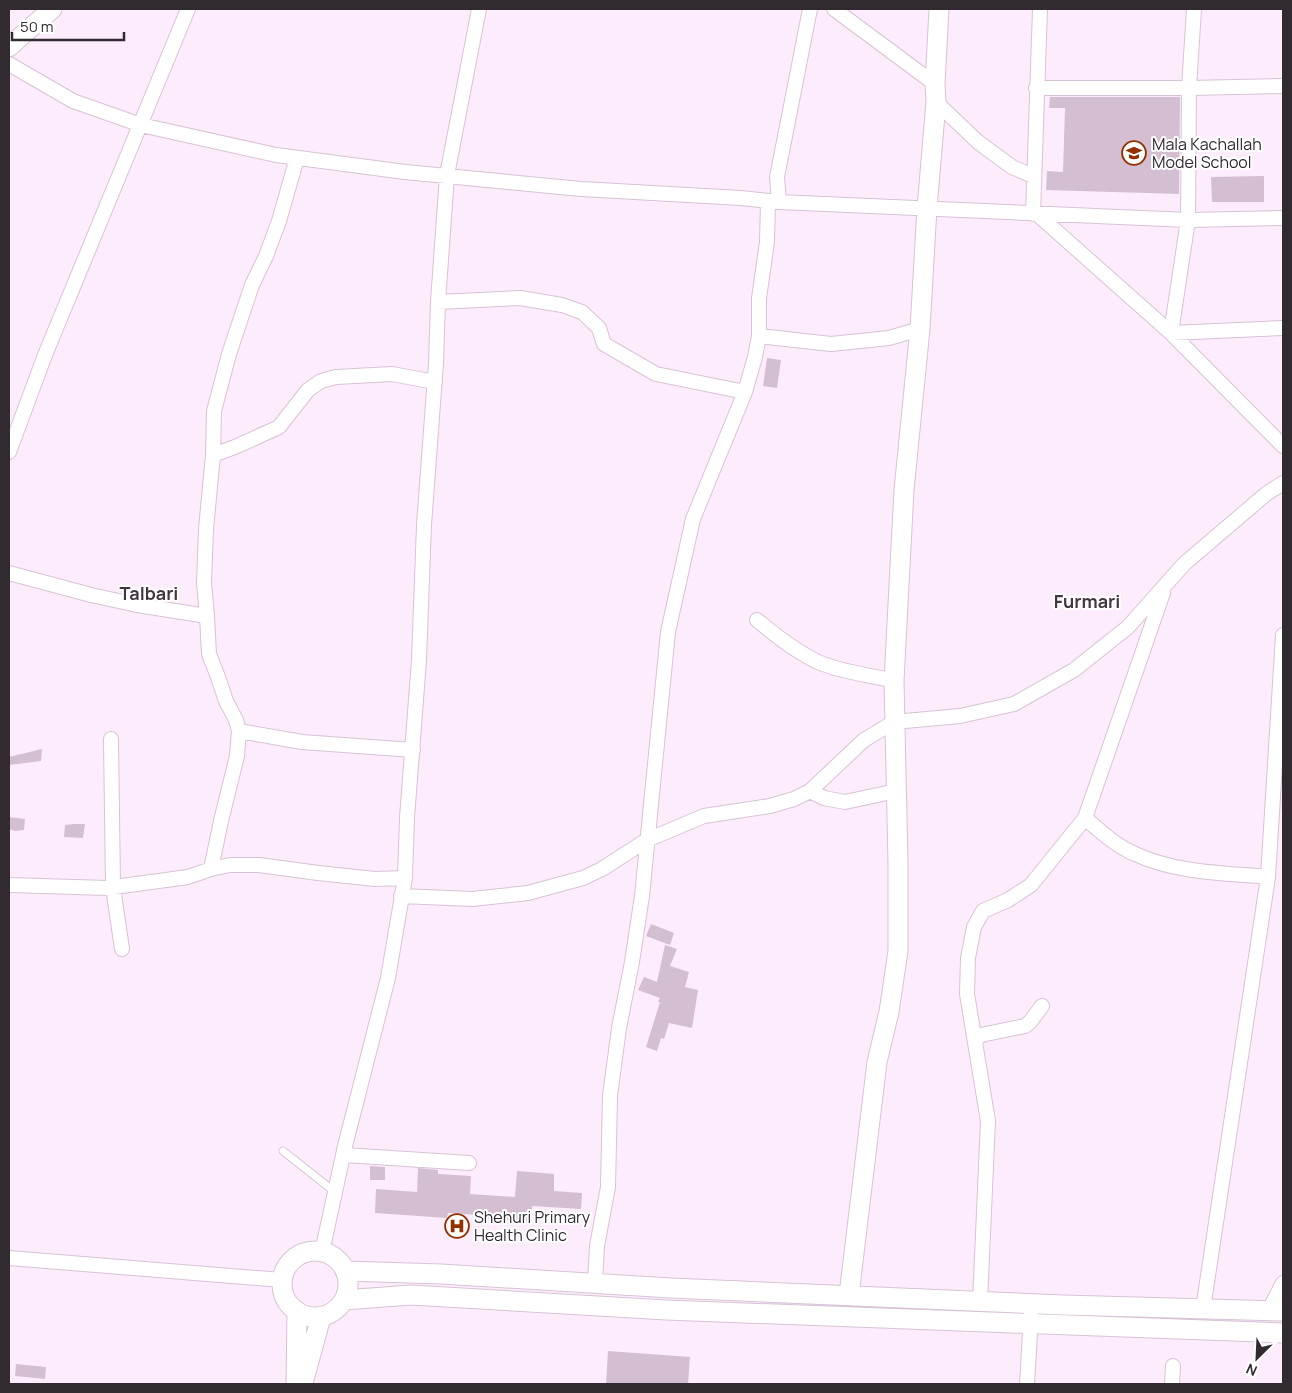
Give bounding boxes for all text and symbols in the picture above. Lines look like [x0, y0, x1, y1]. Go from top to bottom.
scale bar [12, 10, 125, 42]
text: 50 m [20, 16, 54, 37]
place label: Mala Kachallah Model School [1152, 133, 1262, 173]
school or university icon: Mala Kachallah Model School [1121, 140, 1147, 166]
district label: Talbari [120, 581, 178, 605]
district label: Furmari [1054, 589, 1120, 613]
place label: Shehuri Primary Health Clinic [474, 1206, 591, 1246]
hospital icon: Shehuri Primary Health Clinic [444, 1213, 470, 1239]
north arrow [1232, 1333, 1282, 1383]
text: N [1243, 1360, 1260, 1381]

